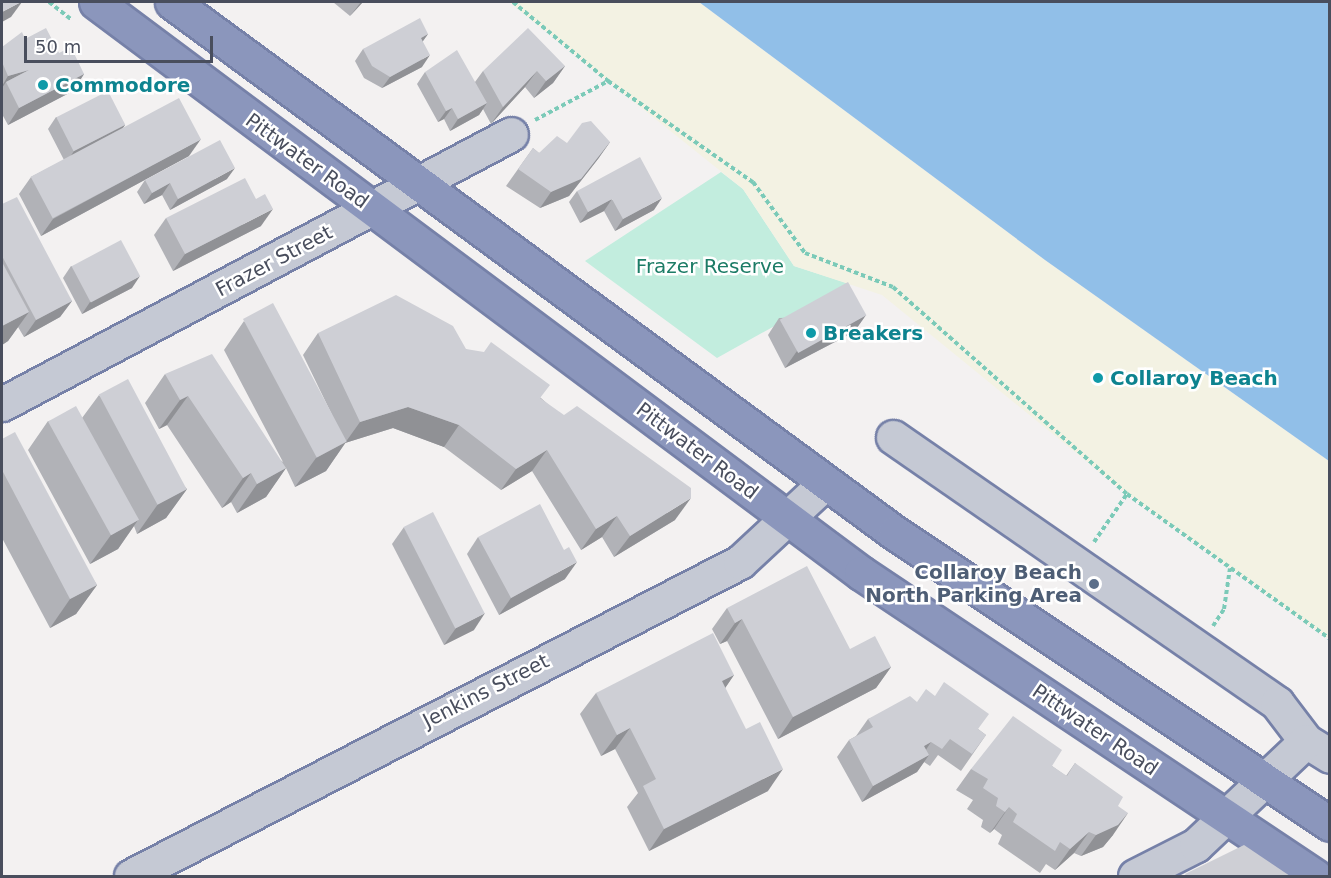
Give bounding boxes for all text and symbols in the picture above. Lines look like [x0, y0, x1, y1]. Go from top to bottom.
scale bar [27, 24, 216, 62]
text: 50 m [35, 36, 81, 57]
place label: Commodore [55, 73, 190, 97]
marker: Commodore [36, 78, 50, 92]
street label: Pittwater Road [241, 108, 373, 214]
street label: Frazer Street [212, 220, 336, 302]
park label: Frazer Reserve [636, 254, 784, 278]
place label: Breakers [823, 321, 923, 345]
marker: Breakers [804, 326, 818, 340]
place label: Collaroy Beach [1110, 366, 1278, 390]
marker: Collaroy Beach [1091, 371, 1105, 385]
street label: Pittwater Road [631, 397, 763, 505]
place label: Collaroy Beach North Parking Area [865, 560, 1082, 607]
marker: Collaroy Beach North Parking Area [1087, 577, 1101, 591]
street label: Jenkins Street [419, 649, 553, 733]
street label: Pittwater Road [1028, 679, 1162, 781]

